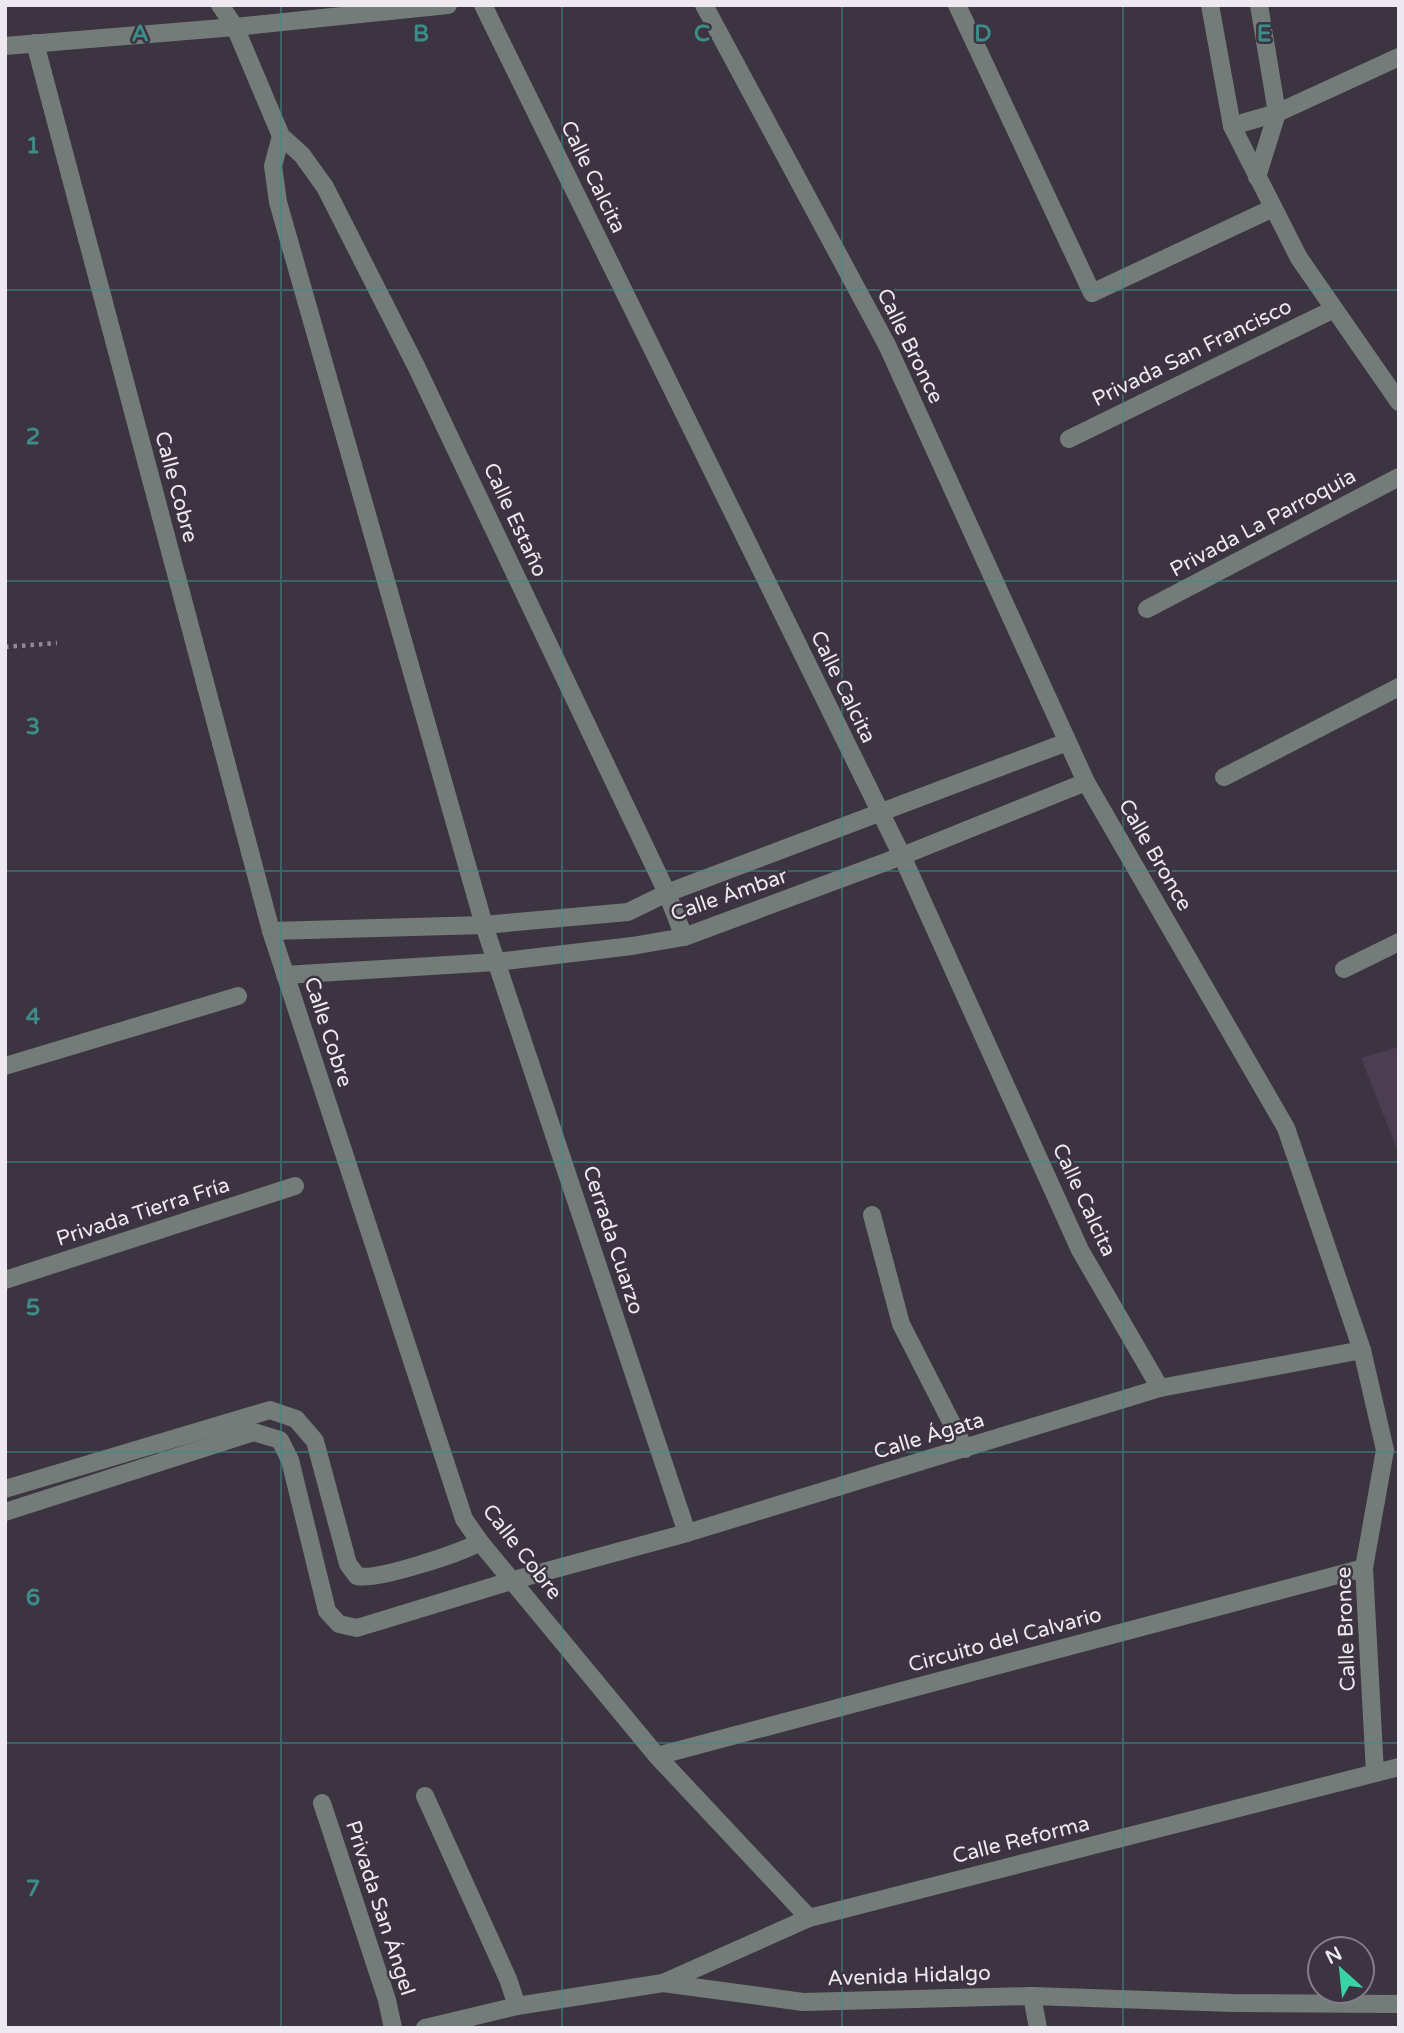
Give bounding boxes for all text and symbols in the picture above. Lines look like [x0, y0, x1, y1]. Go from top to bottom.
text: A [131, 20, 149, 48]
text: B [413, 20, 429, 48]
text: C [694, 20, 710, 48]
text: D [974, 20, 992, 48]
text: E [1257, 20, 1271, 48]
street label: Calle Calcita [555, 117, 631, 237]
text: 1 [26, 132, 40, 160]
street label: Calle Bronce [871, 284, 949, 408]
street label: Privada San Francisco [1088, 294, 1296, 412]
text: 2 [26, 423, 40, 451]
street label: Calle Cobre [149, 429, 203, 545]
street label: Calle Estaño [478, 459, 552, 581]
street label: Privada La Parroquia [1166, 463, 1360, 583]
street label: Calle Calcita [805, 627, 881, 747]
text: 3 [26, 713, 40, 741]
street label: Calle Bronce [1113, 795, 1197, 915]
street label: Calle Ámbar [667, 863, 791, 927]
street label: Calle Cobre [298, 974, 358, 1090]
text: 4 [26, 1003, 41, 1031]
street label: Calle Calcita [1047, 1139, 1121, 1261]
street label: Cerrada Cuarzo [577, 1163, 649, 1317]
street label: Privada Tierra Fría [53, 1172, 233, 1252]
text: 5 [26, 1294, 40, 1322]
street label: Calle Ágata [871, 1407, 987, 1465]
street label: Calle Cobre [477, 1499, 567, 1605]
street label: Calle Bronce [1331, 1566, 1361, 1692]
text: 6 [26, 1584, 40, 1612]
street label: Circuito del Calvario [906, 1602, 1104, 1678]
street label: Calle Reforma [950, 1811, 1092, 1869]
street label: Privada San Ángel [340, 1817, 420, 1999]
text: 7 [26, 1875, 40, 1903]
north arrow [1306, 1935, 1376, 2005]
text: N [1322, 1942, 1346, 1969]
street label: Avenida Hidalgo [827, 1961, 991, 1991]

